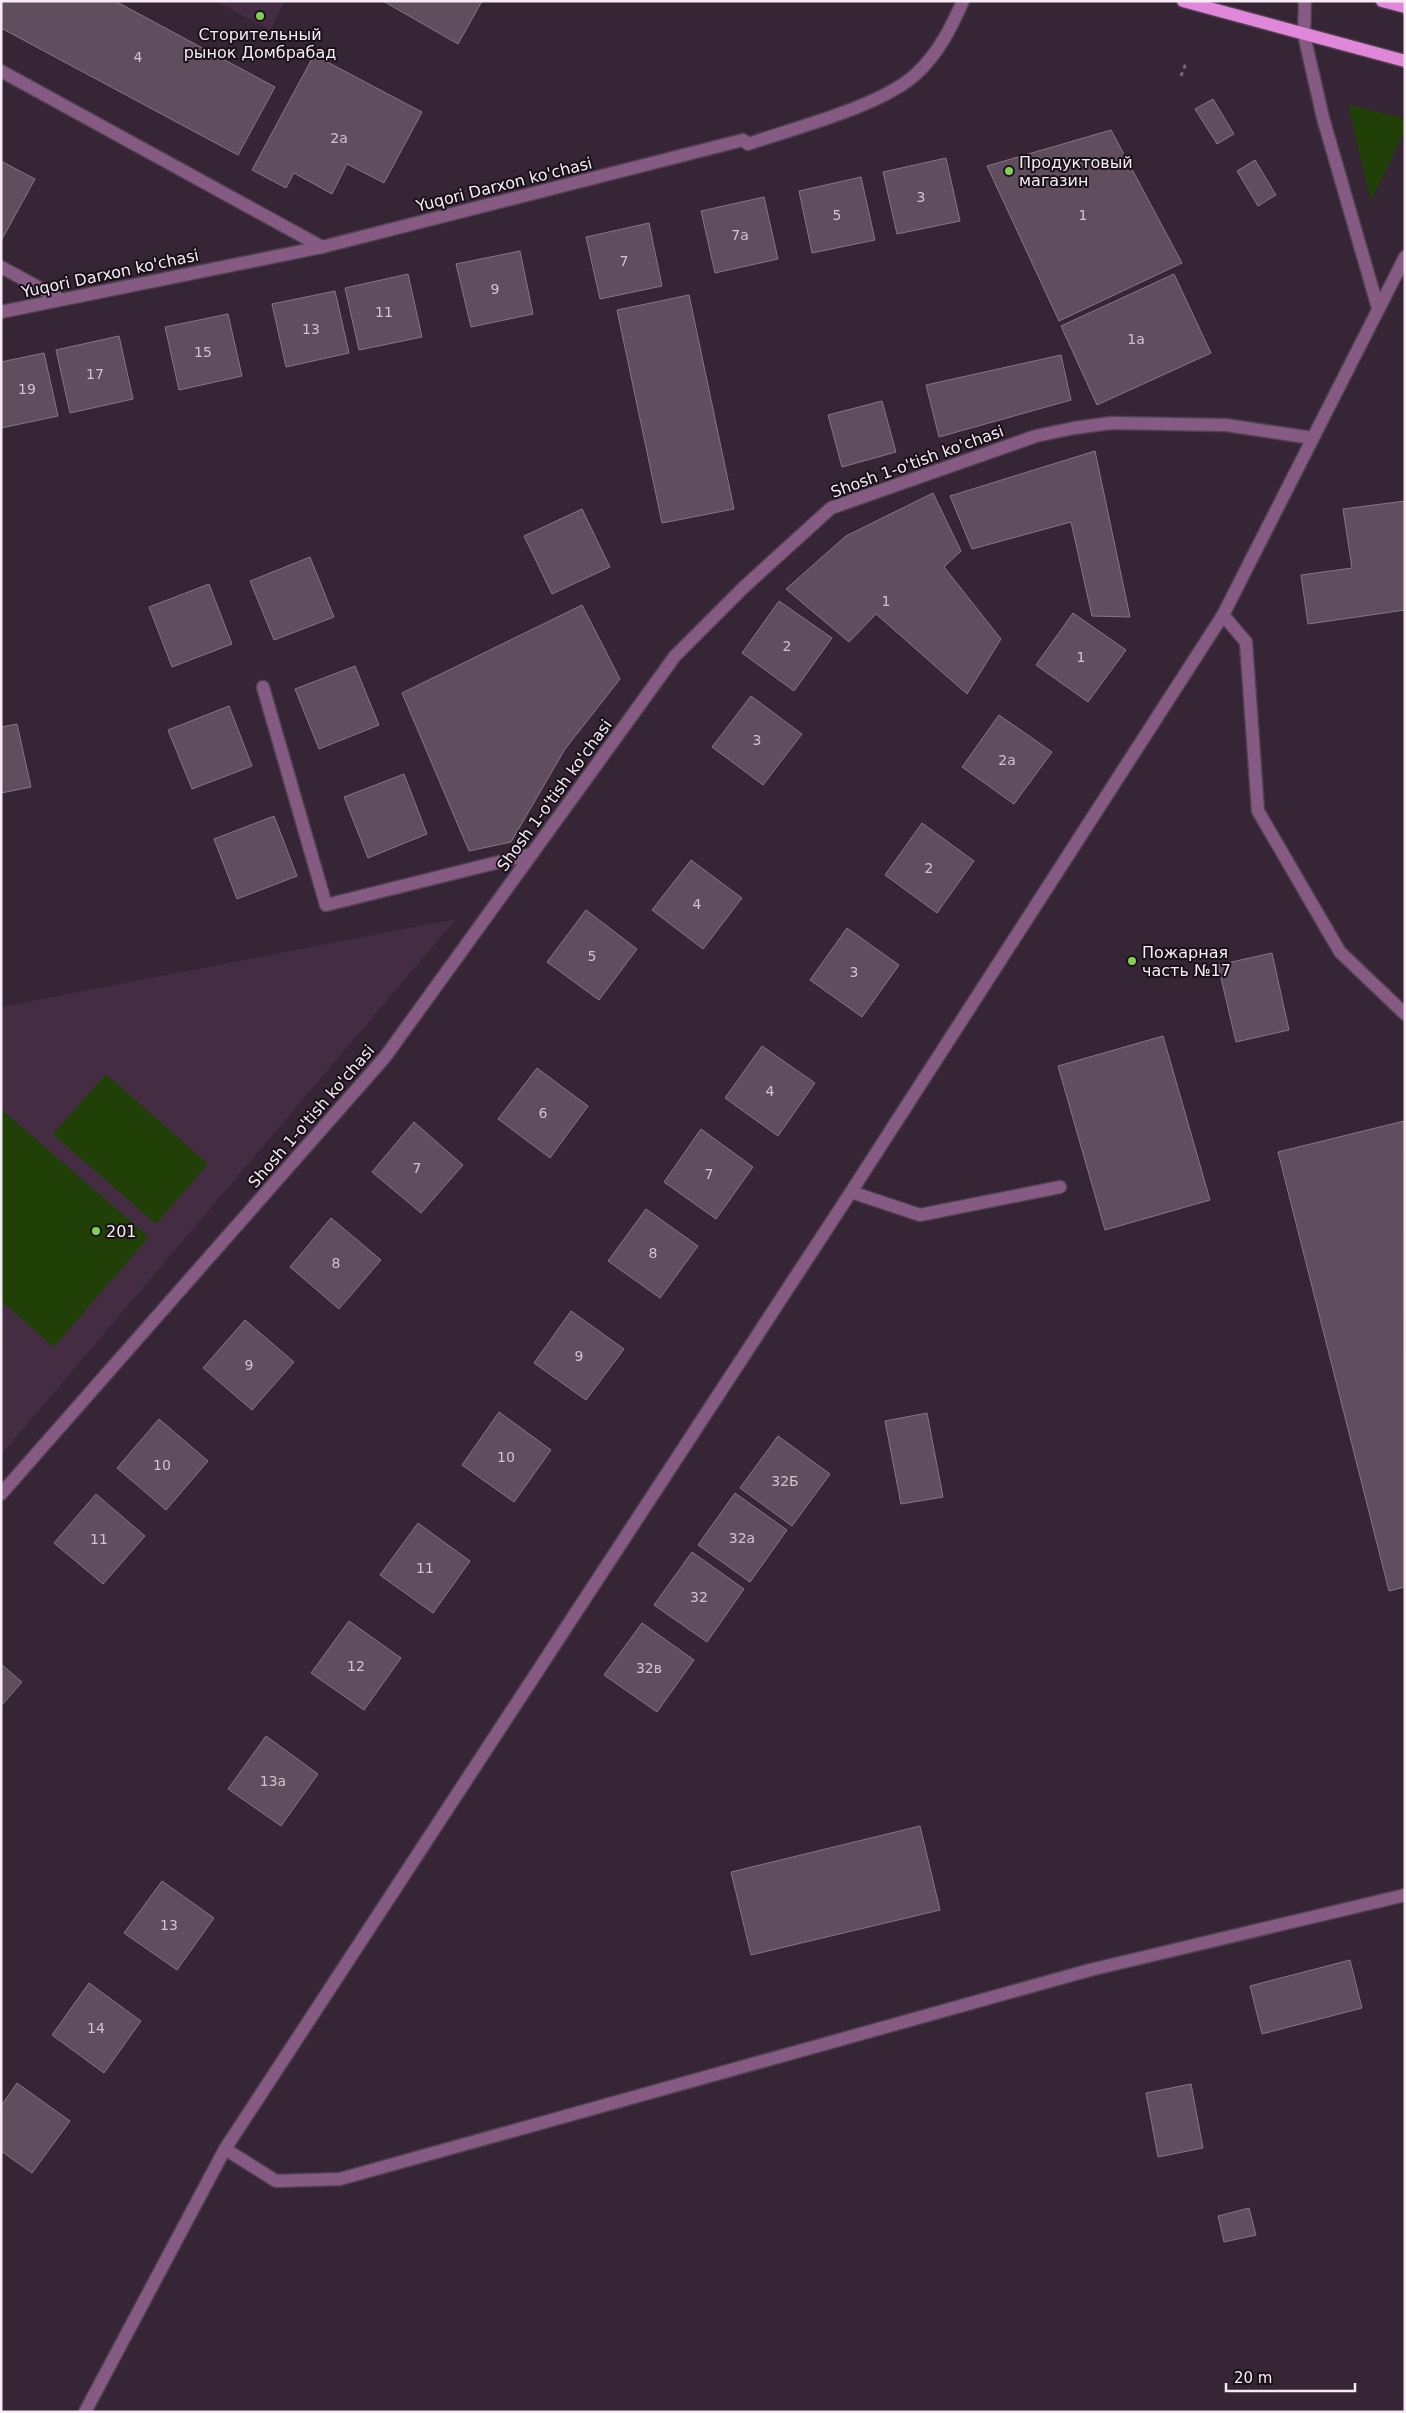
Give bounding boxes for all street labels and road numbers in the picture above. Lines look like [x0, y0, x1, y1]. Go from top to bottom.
street label: Yuqori Darxon ko'chasi [413, 153, 594, 216]
street label: Yuqori Darxon ko'chasi [19, 245, 201, 302]
street label: Shosh 1-o'tish ko'chasi [828, 421, 1006, 502]
street label: Shosh 1-o'tish ko'chasi [493, 716, 616, 875]
street label: Shosh 1-o'tish ko'chasi [244, 1041, 379, 1192]

